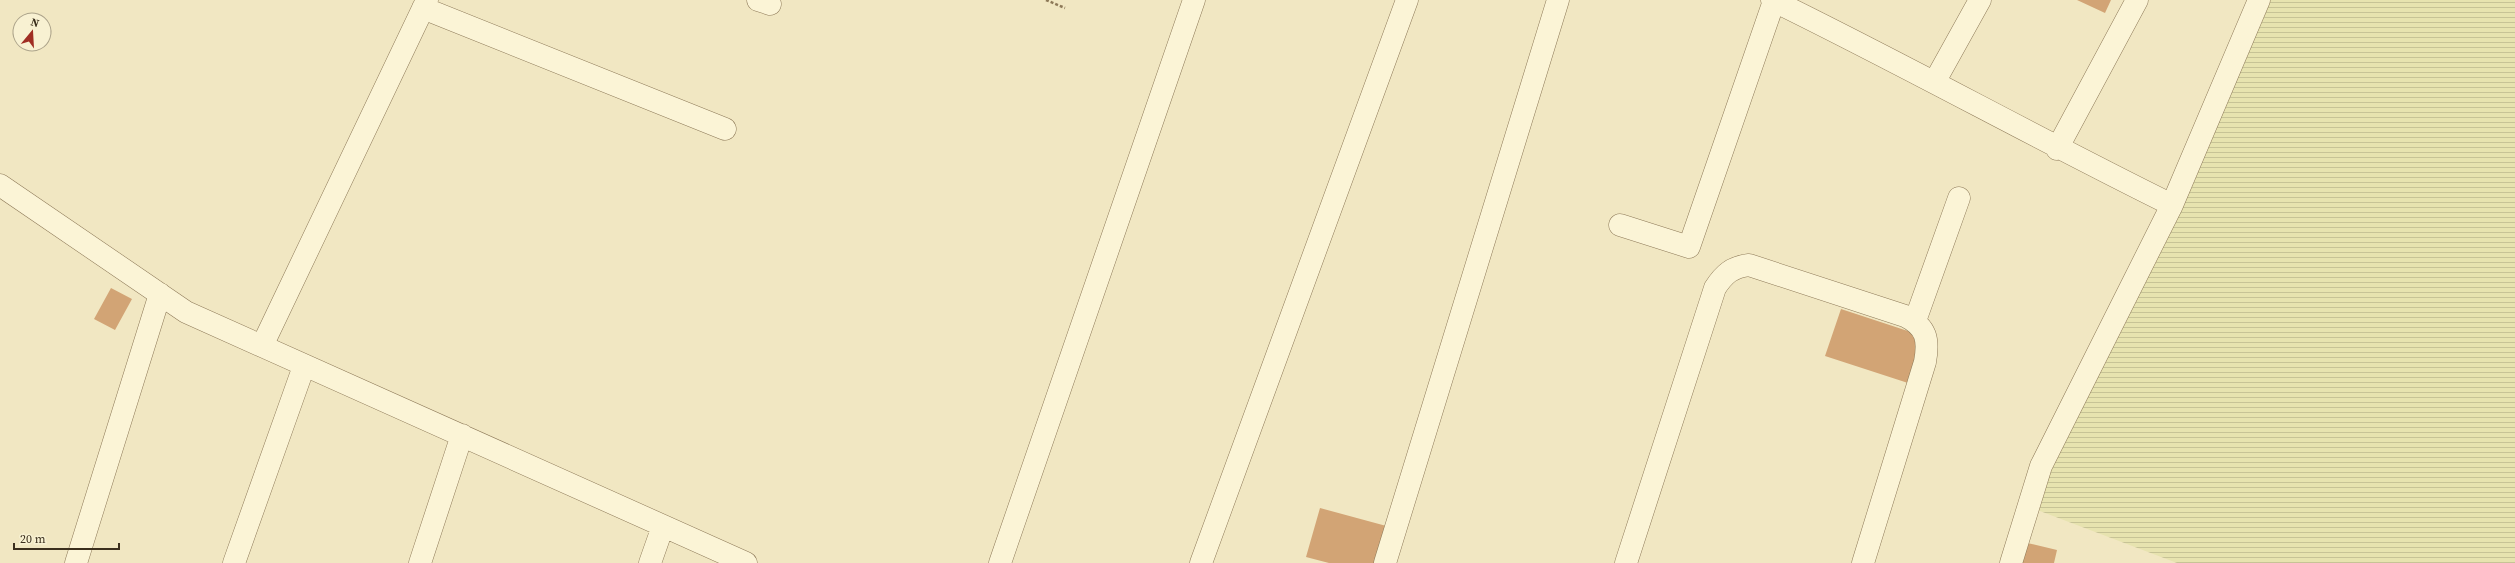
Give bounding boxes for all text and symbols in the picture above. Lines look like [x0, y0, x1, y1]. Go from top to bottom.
north arrow [12, 12, 52, 52]
text: N [29, 15, 41, 31]
scale bar [14, 525, 119, 551]
text: 20 m [20, 531, 46, 547]

